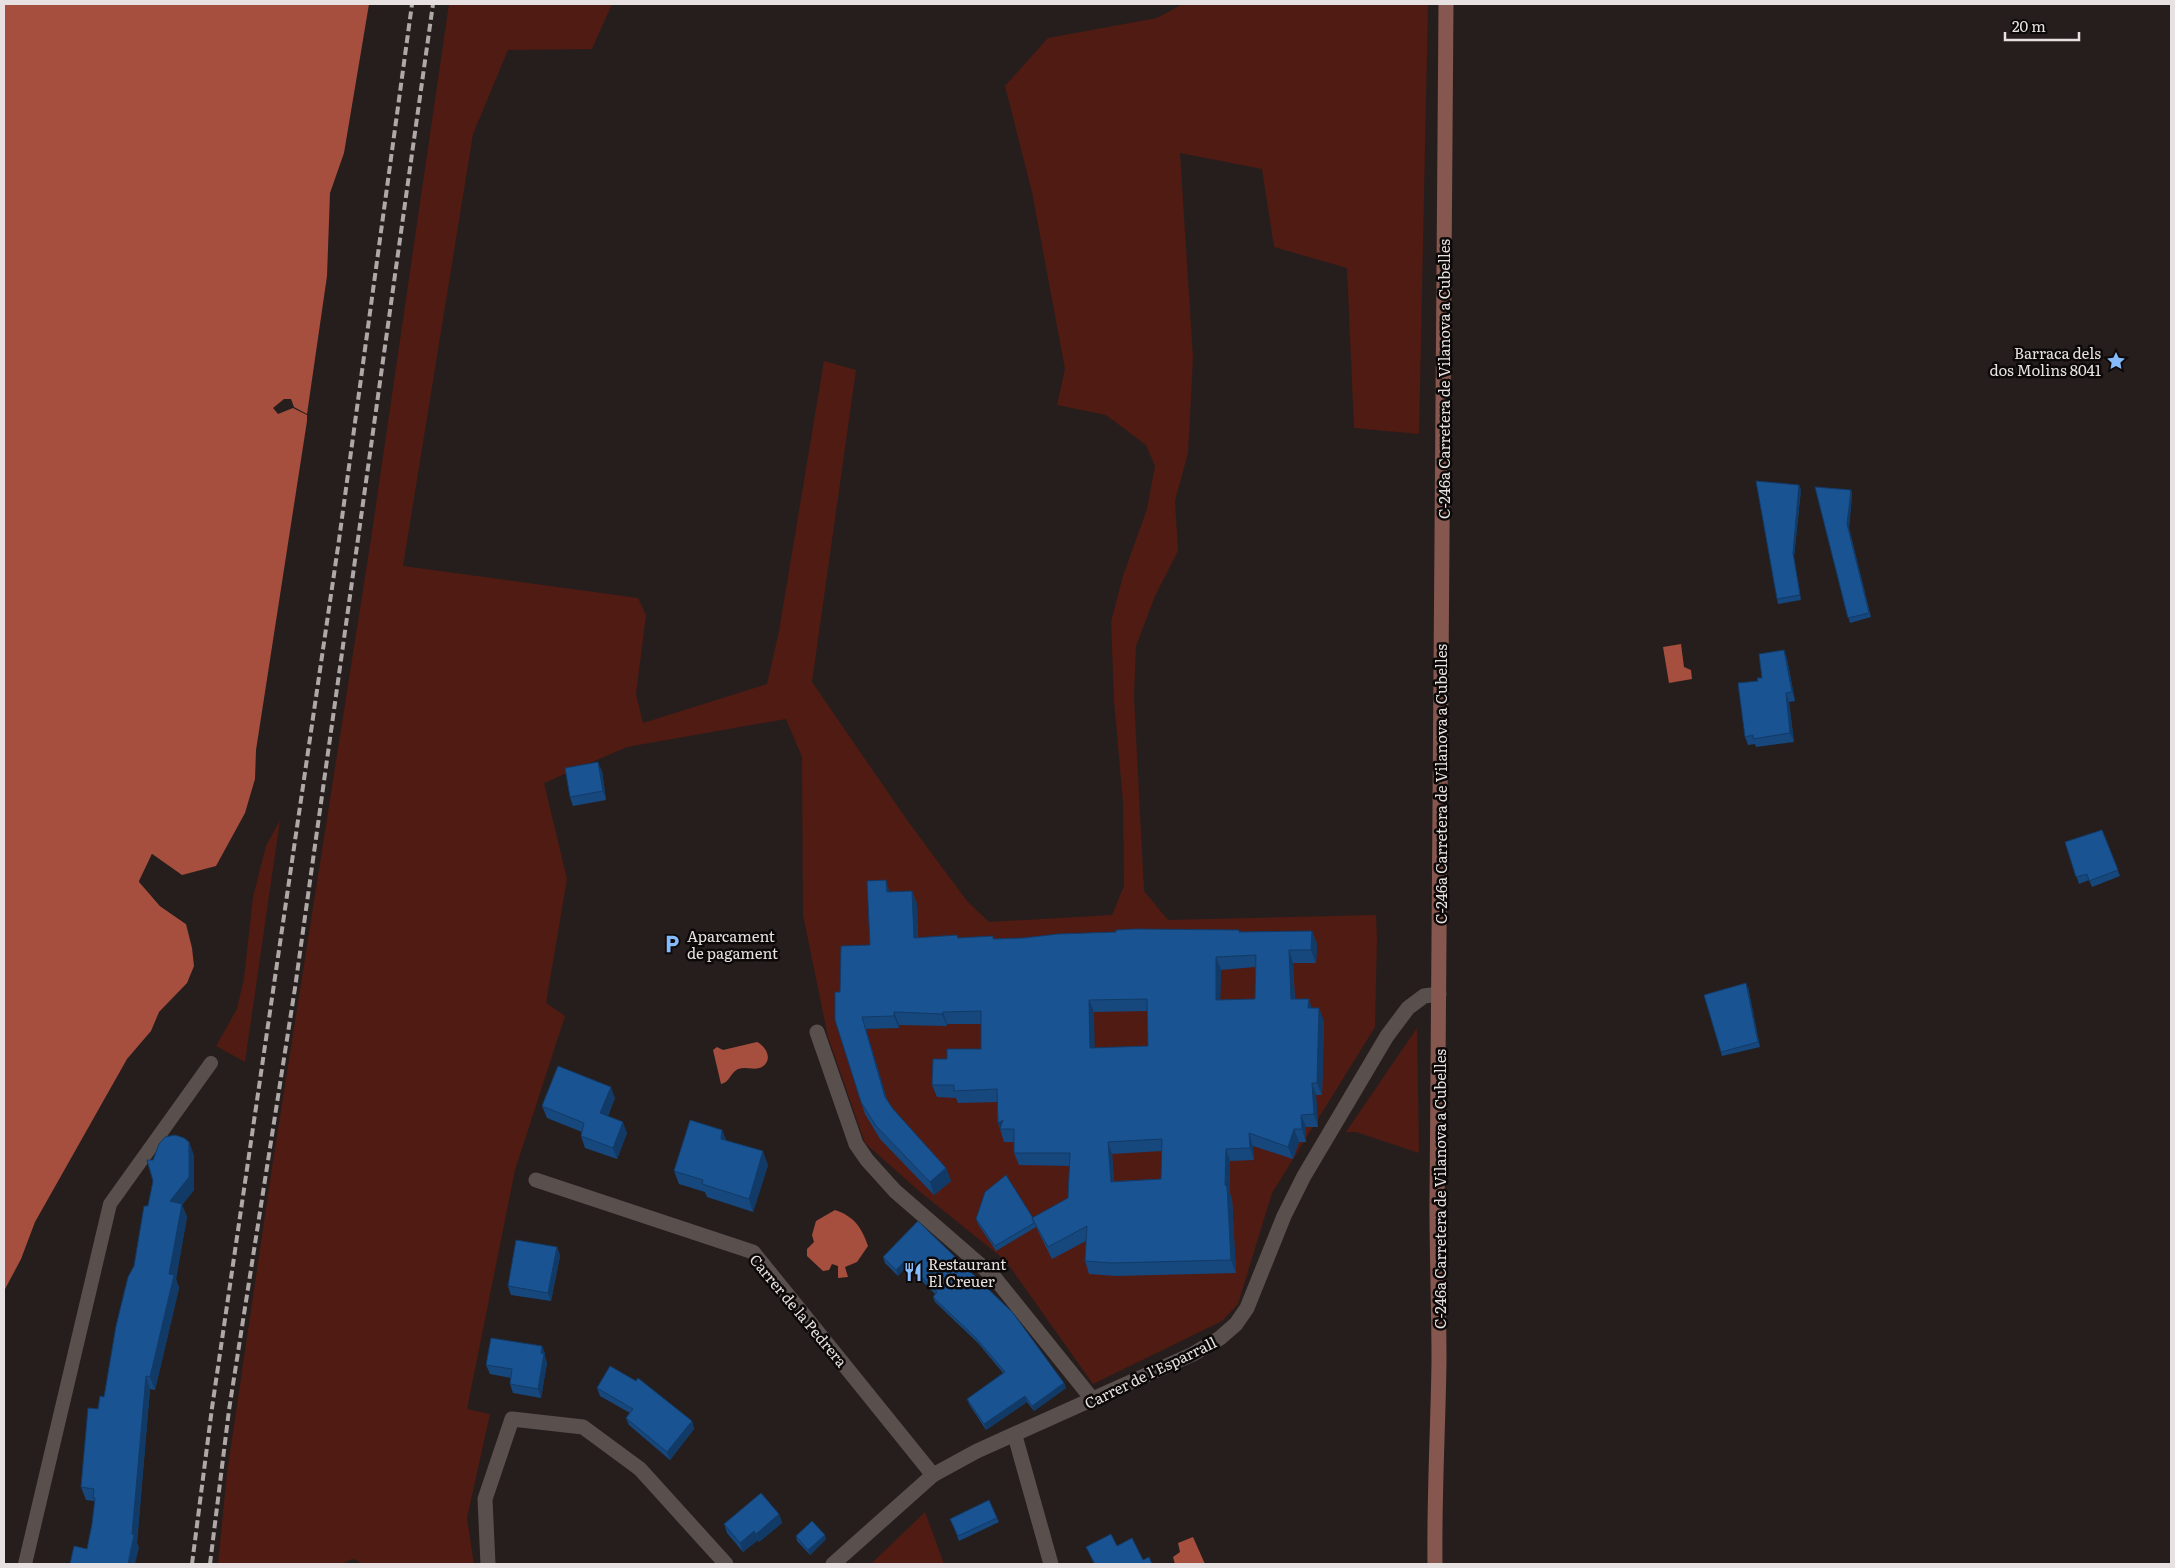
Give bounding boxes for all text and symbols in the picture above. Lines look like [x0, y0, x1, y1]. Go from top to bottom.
scale bar [2005, 10, 2079, 42]
text: 20 m [2012, 14, 2046, 37]
street label: C-246a Carretera de Vilanova a Cubelles [1432, 239, 1455, 519]
place label: Barraca dels dos Molins 8041 [1989, 341, 2101, 381]
place icon: Barraca dels dos Molins 8041 [2105, 350, 2127, 372]
street label: C-246a Carretera de Vilanova a Cubelles [1429, 644, 1452, 924]
place label: Aparcament de pagament [687, 924, 778, 964]
parking icon: Aparcament de pagament [661, 933, 683, 955]
street label: C-246a Carretera de Vilanova a Cubelles [1428, 1049, 1451, 1329]
street label: Carrer de la Pedrera [745, 1248, 854, 1372]
place label: Restaurant El Creuer [928, 1252, 1006, 1292]
restaurant icon: Restaurant El Creuer [902, 1261, 924, 1283]
street label: Carrer de l'Esparrall [1080, 1330, 1220, 1414]

